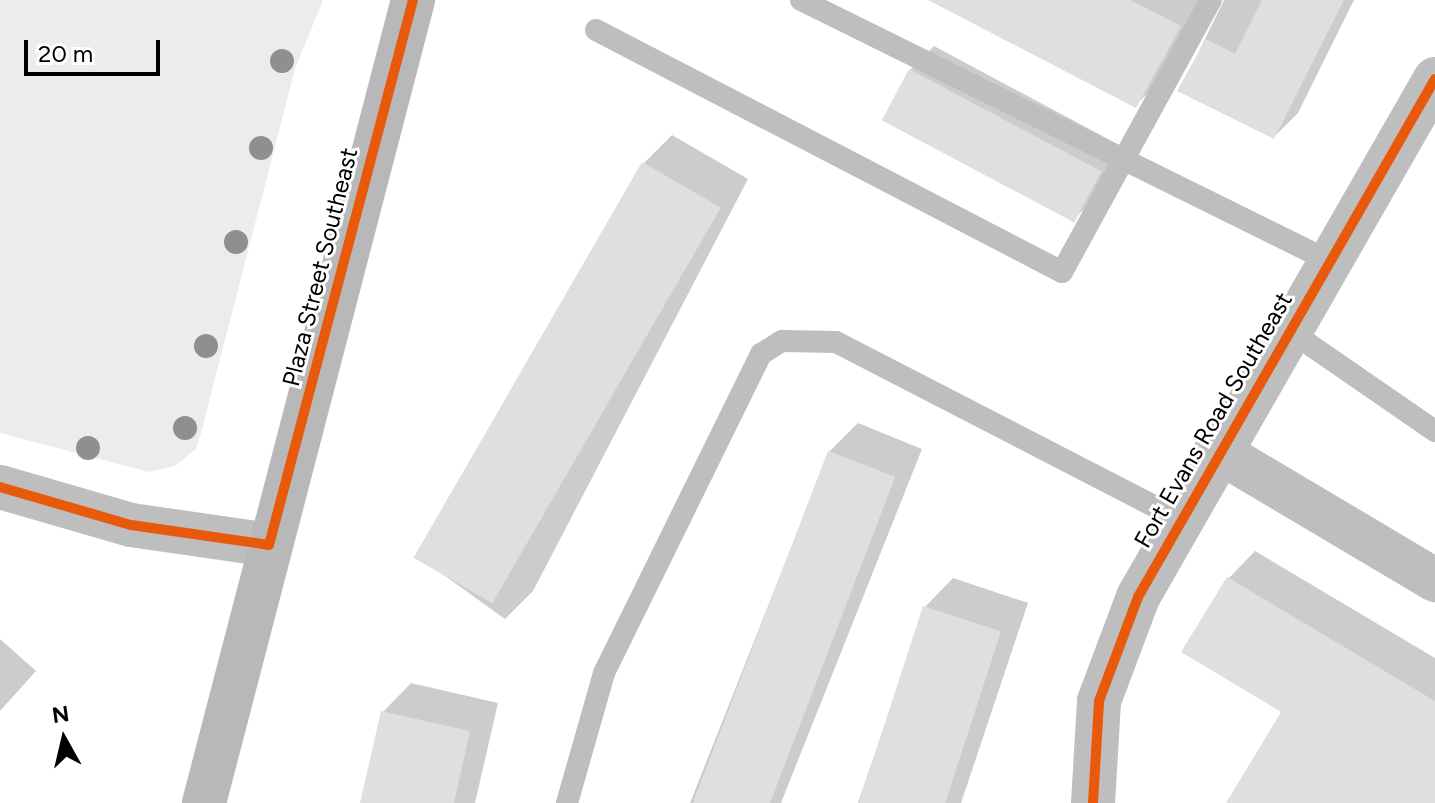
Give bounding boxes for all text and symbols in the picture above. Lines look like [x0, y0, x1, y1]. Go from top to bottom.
scale bar [28, 24, 164, 74]
text: 20 m [38, 39, 93, 68]
street label: Plaza Street Southeast [276, 145, 364, 389]
street label: Fort Evans Road Southeast [1128, 287, 1298, 553]
north arrow [24, 699, 104, 779]
text: N [50, 700, 71, 729]

